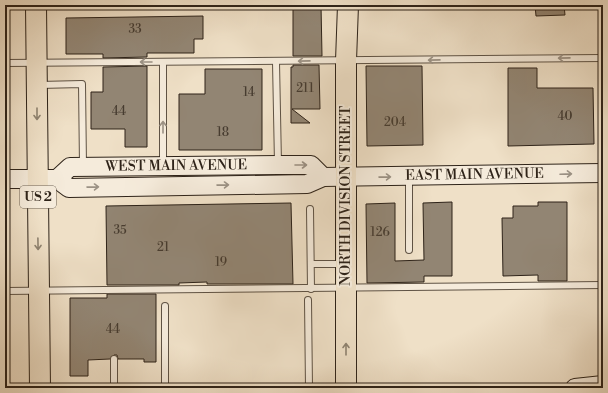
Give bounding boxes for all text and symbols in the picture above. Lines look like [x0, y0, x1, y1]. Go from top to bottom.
house number: 33 [128, 22, 142, 37]
one-way arrow [558, 54, 571, 62]
one-way arrow [428, 56, 441, 64]
one-way arrow [140, 58, 153, 66]
one-way arrow [298, 58, 311, 65]
house number: 211 [296, 81, 315, 96]
house number: 14 [243, 85, 255, 100]
house number: 44 [112, 104, 126, 119]
street label: NORTH DIVISION STREET [337, 106, 355, 286]
one-way arrow [33, 107, 41, 120]
house number: 40 [557, 109, 573, 124]
house number: 204 [384, 115, 406, 130]
one-way arrow [159, 121, 167, 134]
house number: 18 [217, 125, 229, 140]
street label: WEST MAIN AVENUE [104, 156, 247, 176]
one-way arrow [294, 161, 307, 169]
street label: EAST MAIN AVENUE [405, 165, 544, 185]
one-way arrow [559, 171, 572, 178]
one-way arrow [378, 173, 391, 181]
one-way arrow [216, 182, 229, 189]
one-way arrow [86, 183, 99, 191]
road number: US 2 [20, 186, 56, 208]
house number: 35 [113, 223, 127, 238]
house number: 126 [370, 225, 390, 240]
one-way arrow [34, 237, 42, 250]
house number: 21 [157, 240, 170, 255]
house number: 19 [215, 255, 227, 270]
house number: 44 [106, 322, 120, 337]
one-way arrow [342, 343, 350, 356]

